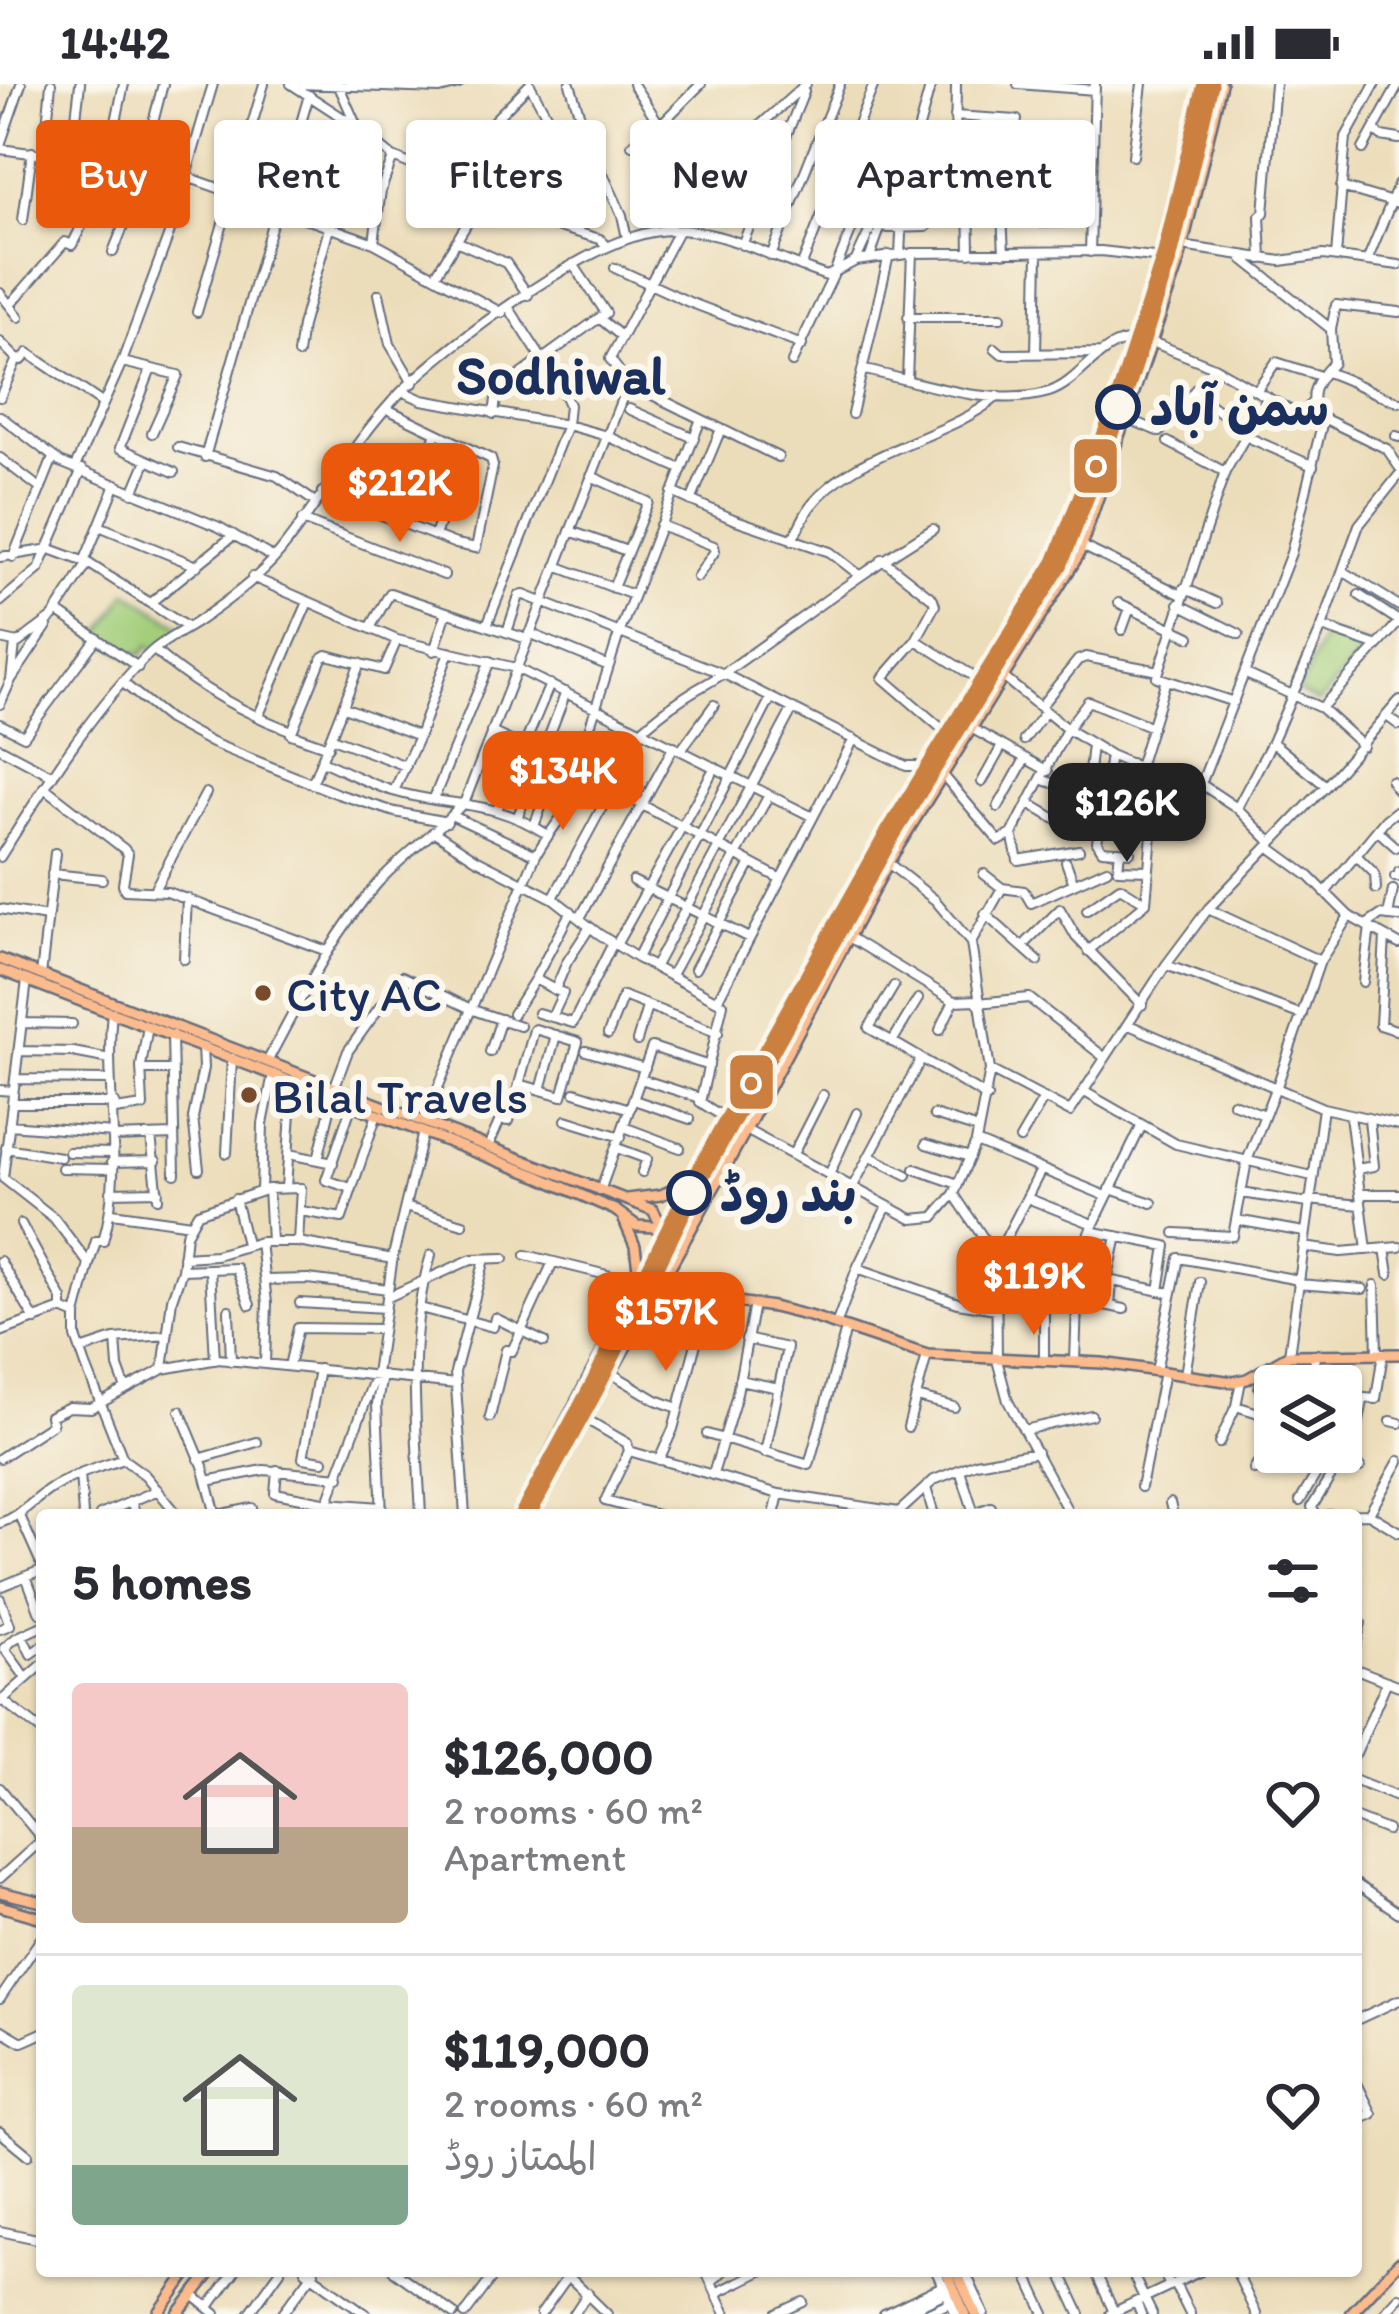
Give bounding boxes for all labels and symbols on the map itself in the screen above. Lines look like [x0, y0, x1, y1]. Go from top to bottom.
district label: Sodhiwal [456, 343, 666, 408]
place label: سمن آباد [1150, 377, 1329, 439]
marker: سمن آباد [1097, 386, 1139, 428]
line badge: O [1072, 437, 1119, 495]
pin: $212K [316, 443, 484, 545]
text: O [1084, 446, 1108, 485]
pin: $134K [479, 731, 647, 833]
pin: $126K [1043, 763, 1211, 865]
place label: City AC [286, 965, 442, 1023]
marker: City AC [252, 982, 274, 1004]
line badge: O [728, 1053, 775, 1111]
text: O [739, 1063, 763, 1102]
place label: Bilal Travels [272, 1067, 528, 1125]
marker: Bilal Travels [238, 1084, 260, 1106]
place label: بند روڈ [720, 1163, 857, 1225]
marker: بند روڈ [668, 1172, 710, 1214]
pin: $119K [950, 1236, 1118, 1338]
pin: $157K [582, 1272, 750, 1374]

